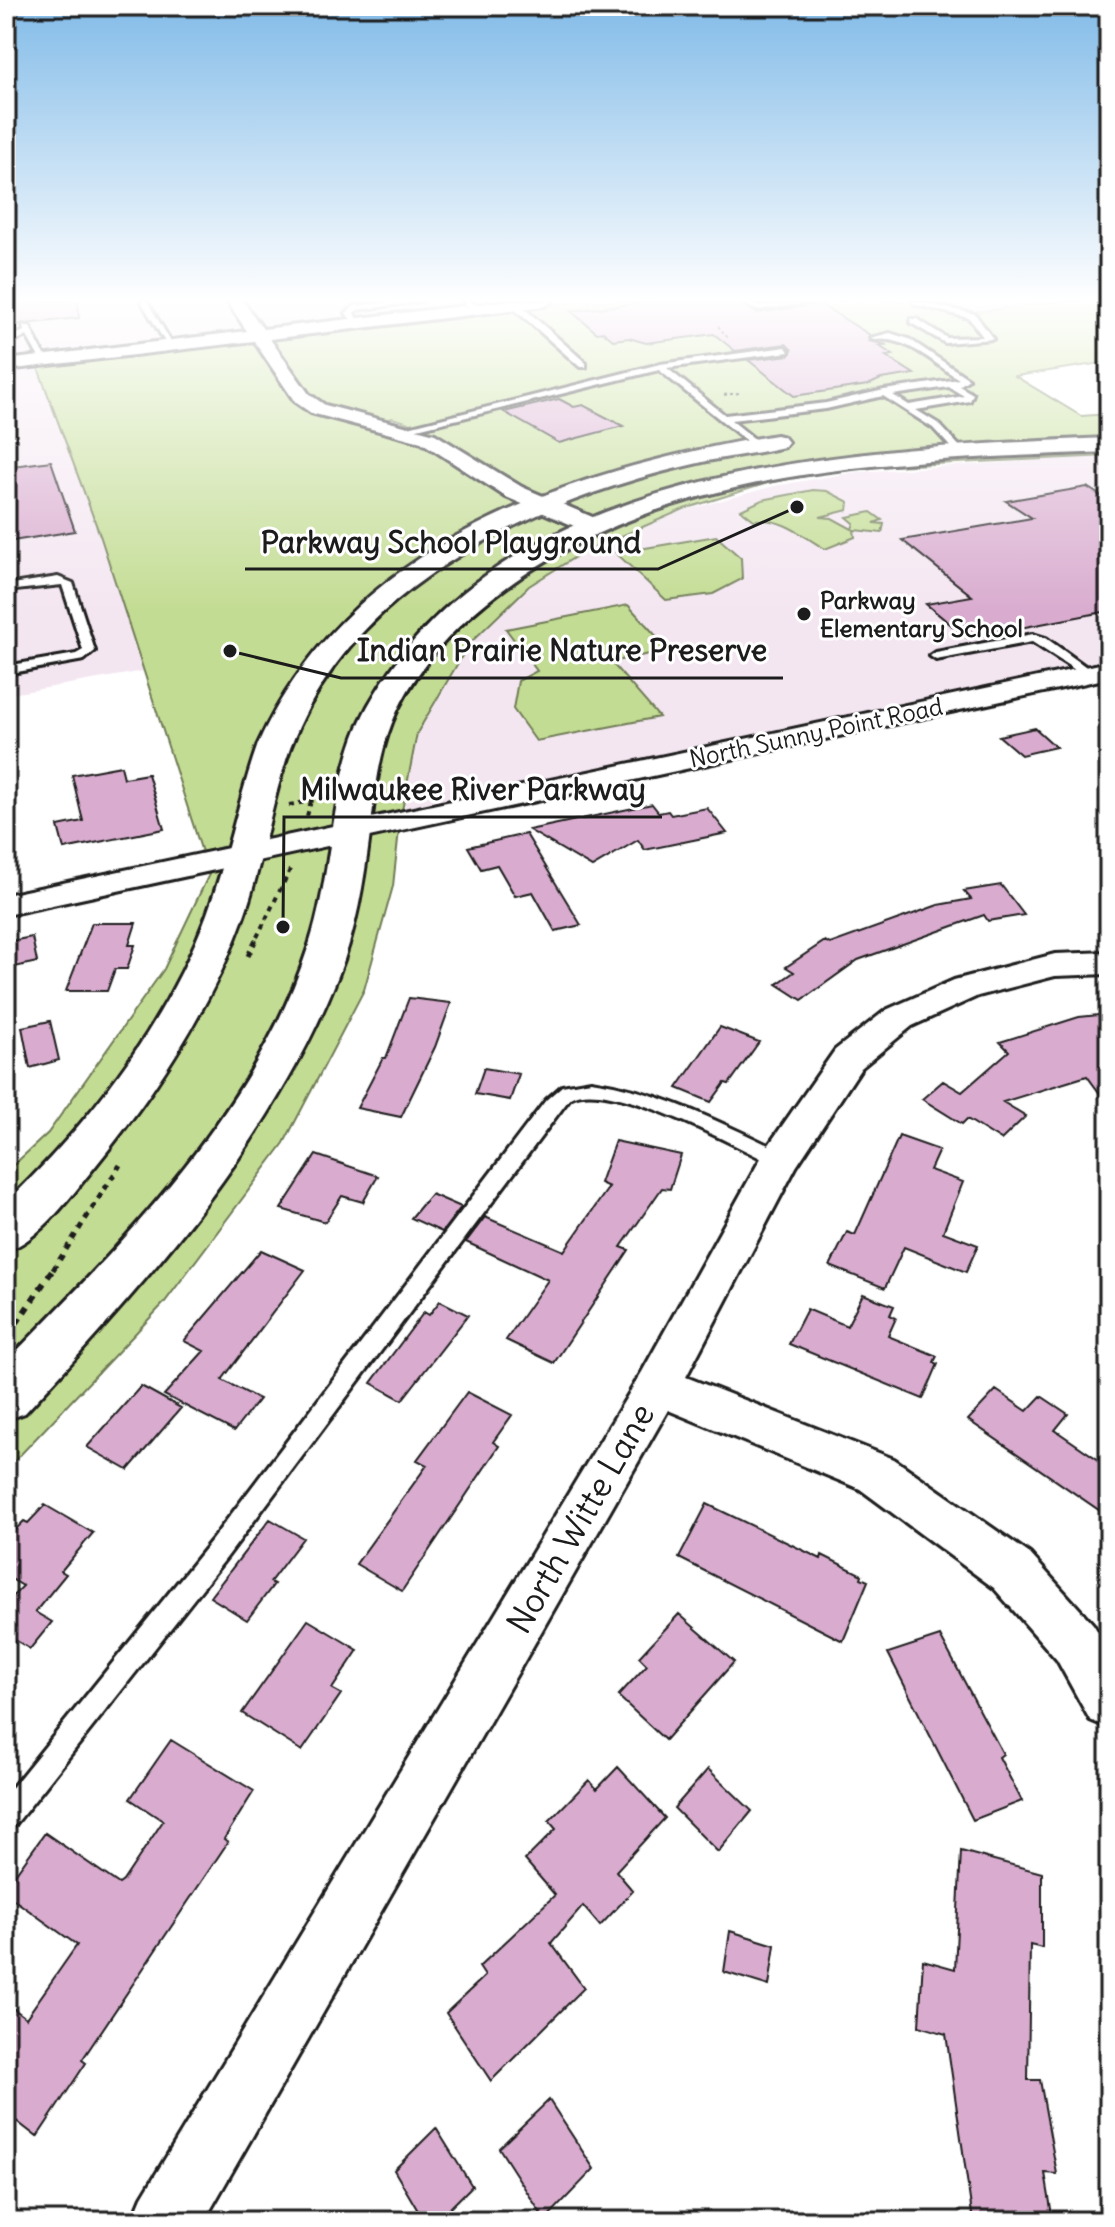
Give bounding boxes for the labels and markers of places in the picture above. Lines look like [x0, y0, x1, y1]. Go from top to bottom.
callout: Parkway School Playground [245, 515, 658, 569]
place label: Parkway Elementary School [820, 585, 1023, 643]
marker: Parkway Elementary School [795, 605, 813, 623]
callout: Indian Prairie Nature Preserve [341, 624, 783, 678]
callout: Milwaukee River Parkway [284, 763, 662, 817]

